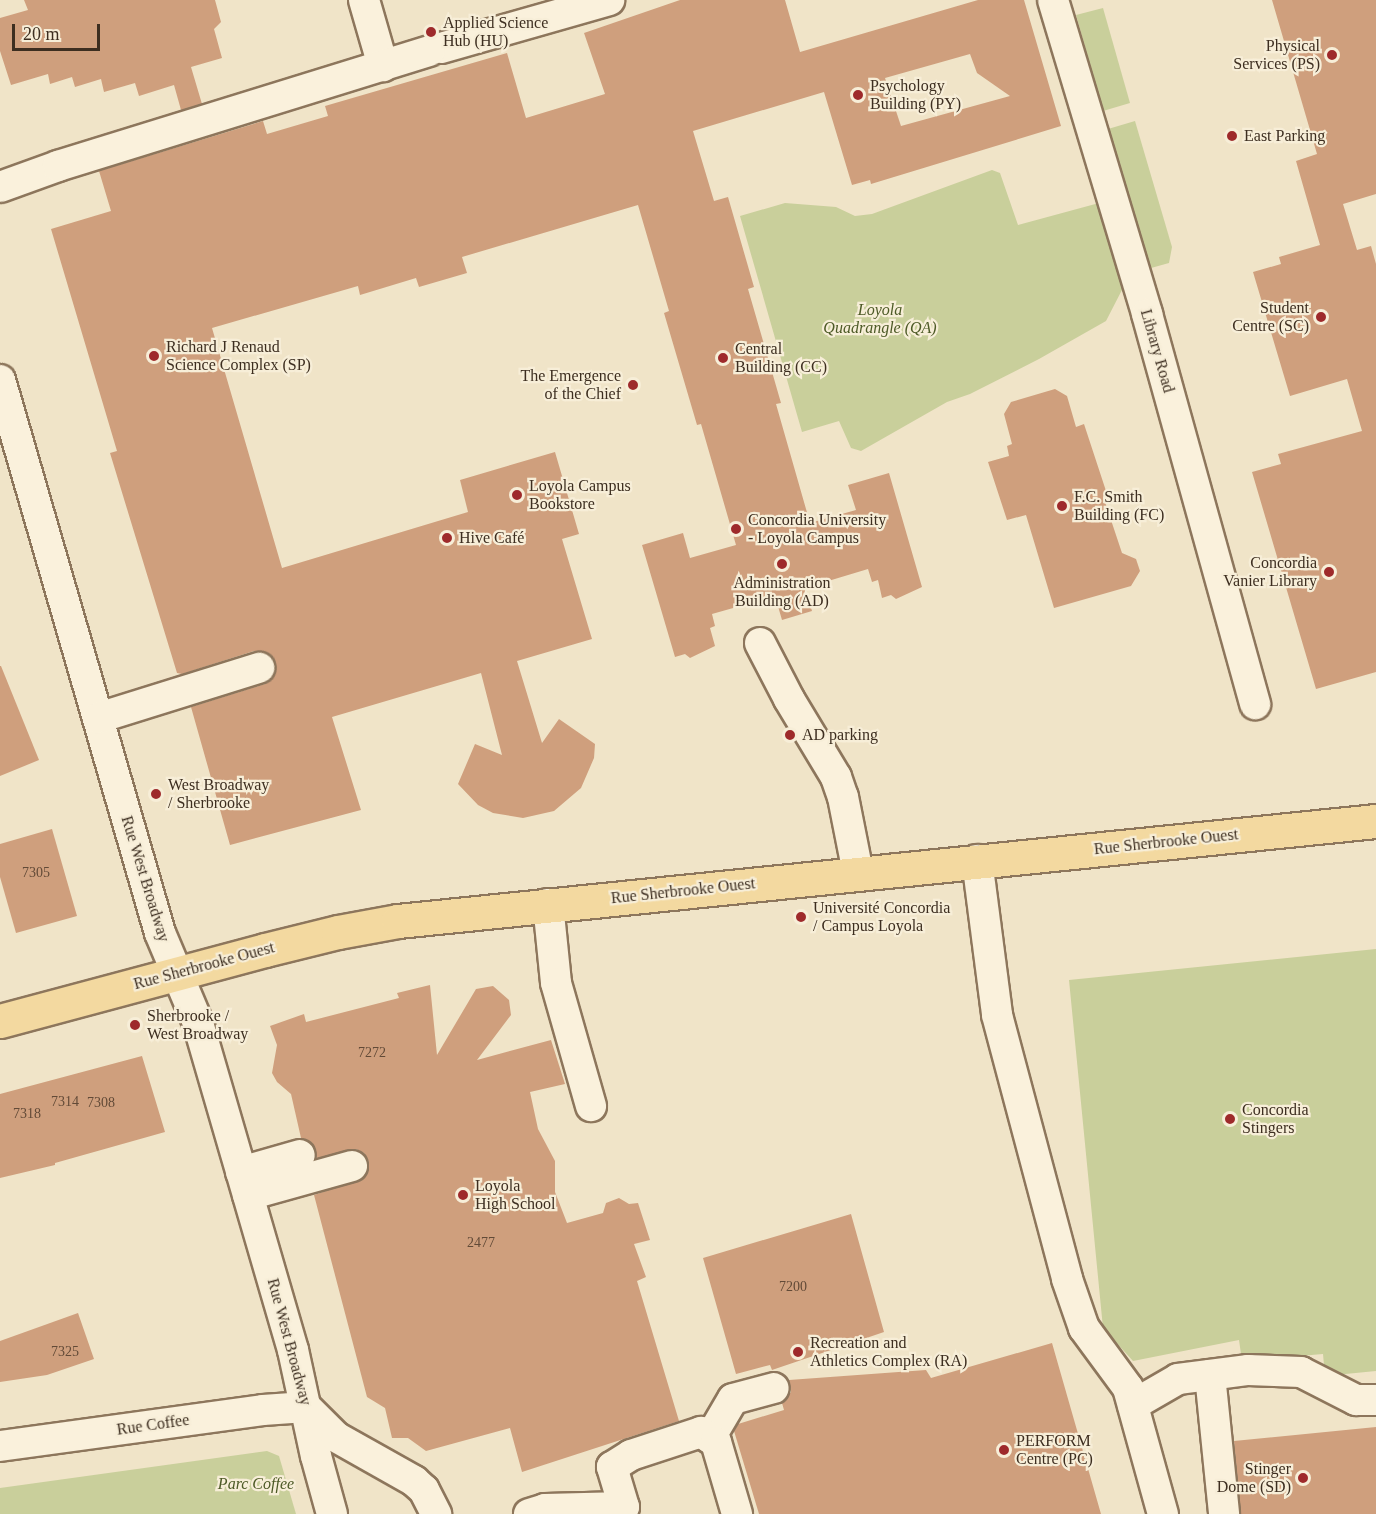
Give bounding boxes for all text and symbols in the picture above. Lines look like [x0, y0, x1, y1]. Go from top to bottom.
scale bar [15, 12, 104, 50]
place label: Applied Science Hub (HU) [443, 13, 548, 51]
text: 20 m [23, 24, 60, 44]
marker: Applied Science Hub (HU) [424, 25, 438, 39]
place label: Physical Services (PS) [1233, 36, 1320, 74]
marker: Physical Services (PS) [1325, 48, 1339, 62]
place label: Psychology Building (PY) [870, 76, 961, 114]
marker: Psychology Building (PY) [851, 88, 865, 102]
place label: East Parking [1244, 126, 1325, 146]
marker: East Parking [1225, 129, 1239, 143]
place label: Student Centre (SC) [1232, 298, 1309, 336]
park label: Loyola Quadrangle (QA) [823, 300, 937, 338]
street label: Library Road [1136, 307, 1178, 395]
marker: Student Centre (SC) [1314, 310, 1328, 324]
place label: Richard J Renaud Science Complex (SP) [166, 337, 311, 375]
place label: Central Building (CC) [735, 339, 827, 377]
marker: Richard J Renaud Science Complex (SP) [147, 349, 161, 363]
marker: Central Building (CC) [716, 351, 730, 365]
place label: The Emergence of the Chief [520, 366, 621, 404]
marker: The Emergence of the Chief [626, 378, 640, 392]
place label: Loyola Campus Bookstore [529, 476, 631, 514]
place label: F.C. Smith Building (FC) [1074, 487, 1164, 525]
marker: Loyola Campus Bookstore [510, 488, 524, 502]
marker: F.C. Smith Building (FC) [1055, 499, 1069, 513]
place label: Concordia University - Loyola Campus [748, 510, 886, 548]
marker: Concordia University - Loyola Campus [729, 522, 743, 536]
place label: Hive Café [459, 528, 524, 548]
marker: Hive Café [440, 531, 454, 545]
place label: Concordia Vanier Library [1223, 553, 1317, 591]
marker: Administration Building (AD) [775, 557, 789, 571]
marker: Concordia Vanier Library [1322, 565, 1336, 579]
place label: Administration Building (AD) [734, 573, 830, 611]
place label: AD parking [802, 725, 878, 745]
marker: AD parking [783, 728, 797, 742]
place label: West Broadway / Sherbrooke [168, 775, 269, 813]
marker: West Broadway / Sherbrooke [149, 787, 163, 801]
street label: Rue West Broadway [117, 813, 173, 945]
street label: Rue Sherbrooke Ouest [1093, 825, 1239, 859]
house number: 7305 [22, 865, 50, 881]
street label: Rue Sherbrooke Ouest [610, 874, 756, 908]
place label: Université Concordia / Campus Loyola [813, 898, 950, 936]
marker: Université Concordia / Campus Loyola [794, 910, 808, 924]
street label: Rue Sherbrooke Ouest [132, 938, 276, 994]
place label: Sherbrooke / West Broadway [147, 1006, 248, 1044]
marker: Sherbrooke / West Broadway [128, 1018, 142, 1032]
house number: 7272 [358, 1045, 386, 1061]
house number: 7314 [51, 1094, 79, 1110]
house number: 7308 [87, 1095, 115, 1111]
place label: Concordia Stingers [1242, 1100, 1309, 1138]
house number: 7318 [13, 1106, 41, 1122]
marker: Concordia Stingers [1223, 1112, 1237, 1126]
place label: Loyola High School [475, 1176, 555, 1214]
marker: Loyola High School [456, 1188, 470, 1202]
house number: 2477 [467, 1235, 495, 1251]
street label: Rue West Broadway [263, 1276, 315, 1408]
house number: 7200 [779, 1279, 807, 1295]
place label: Recreation and Athletics Complex (RA) [810, 1333, 967, 1371]
house number: 7325 [51, 1344, 79, 1360]
marker: Recreation and Athletics Complex (RA) [791, 1345, 805, 1359]
street label: Rue Coffee [116, 1410, 190, 1440]
place label: PERFORM Centre (PC) [1016, 1431, 1093, 1469]
marker: PERFORM Centre (PC) [997, 1443, 1011, 1457]
place label: Stinger Dome (SD) [1217, 1459, 1291, 1497]
marker: Stinger Dome (SD) [1296, 1471, 1310, 1485]
park label: Parc Coffee [218, 1474, 294, 1494]

